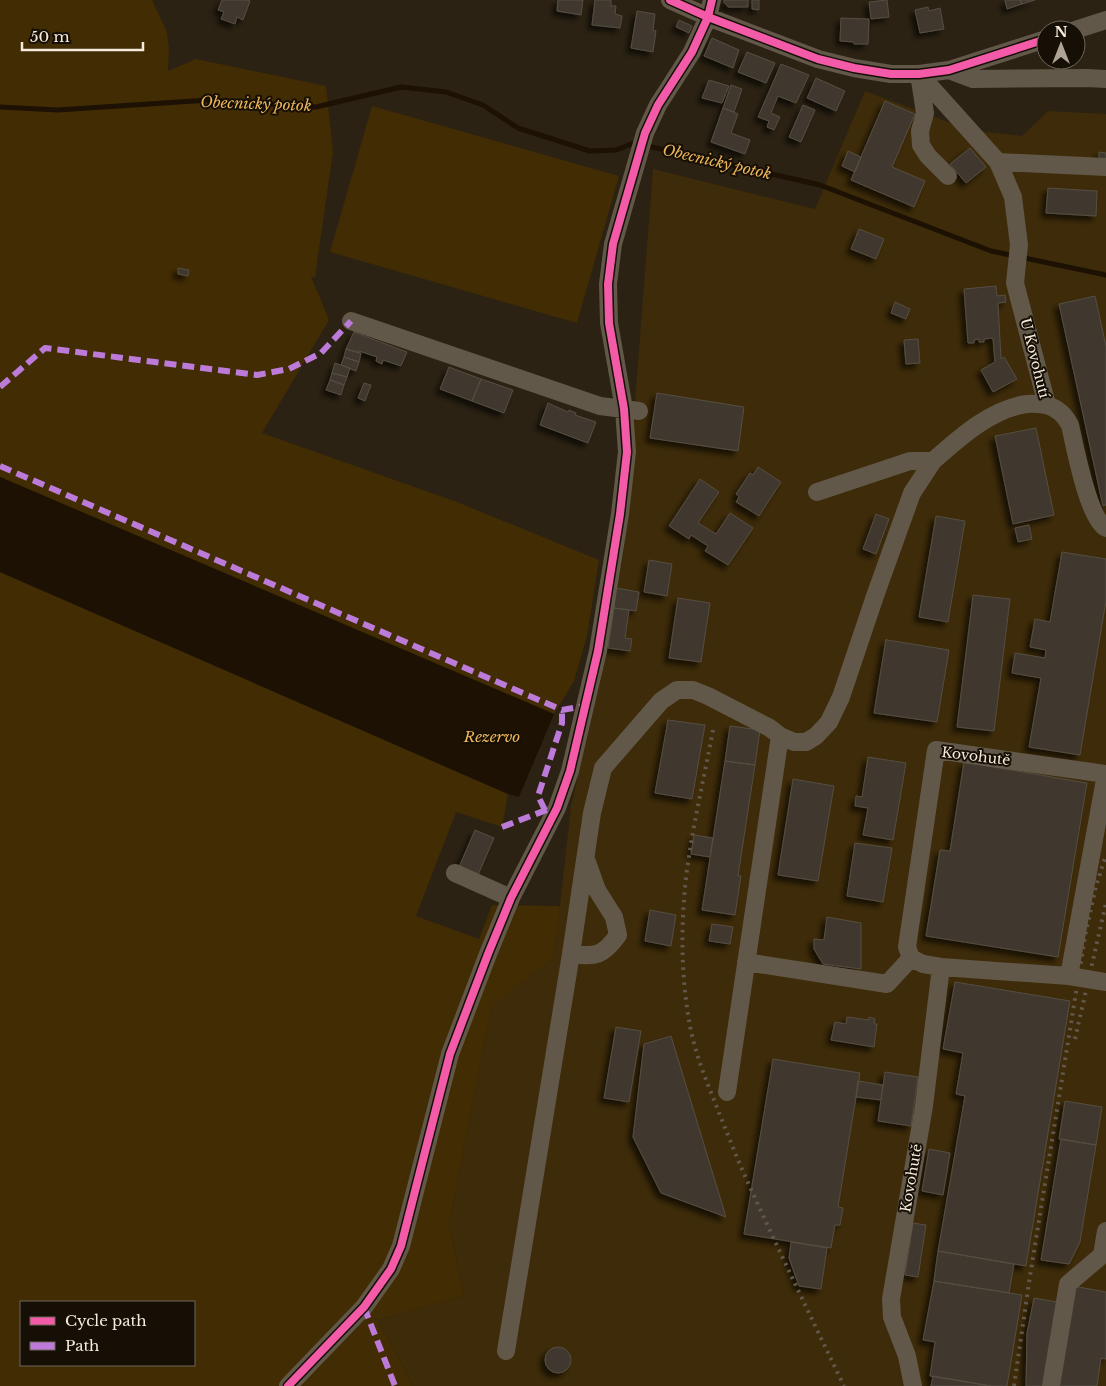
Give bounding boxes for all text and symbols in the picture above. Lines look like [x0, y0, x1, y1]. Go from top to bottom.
scale bar [22, 20, 144, 52]
north arrow [1036, 20, 1086, 70]
text: N [1054, 23, 1068, 41]
text: 50 m [30, 27, 70, 46]
water label: Obecnický potok [200, 92, 312, 115]
water label: Obecnický potok [661, 140, 773, 183]
street label: U Kovohutí [1016, 316, 1054, 400]
water label: Rezervo [463, 727, 520, 746]
street label: Kovohutě [941, 743, 1011, 769]
street label: Kovohutě [896, 1142, 926, 1214]
legend [20, 1301, 195, 1366]
text: Cycle path [65, 1311, 147, 1330]
text: Path [65, 1336, 99, 1355]

